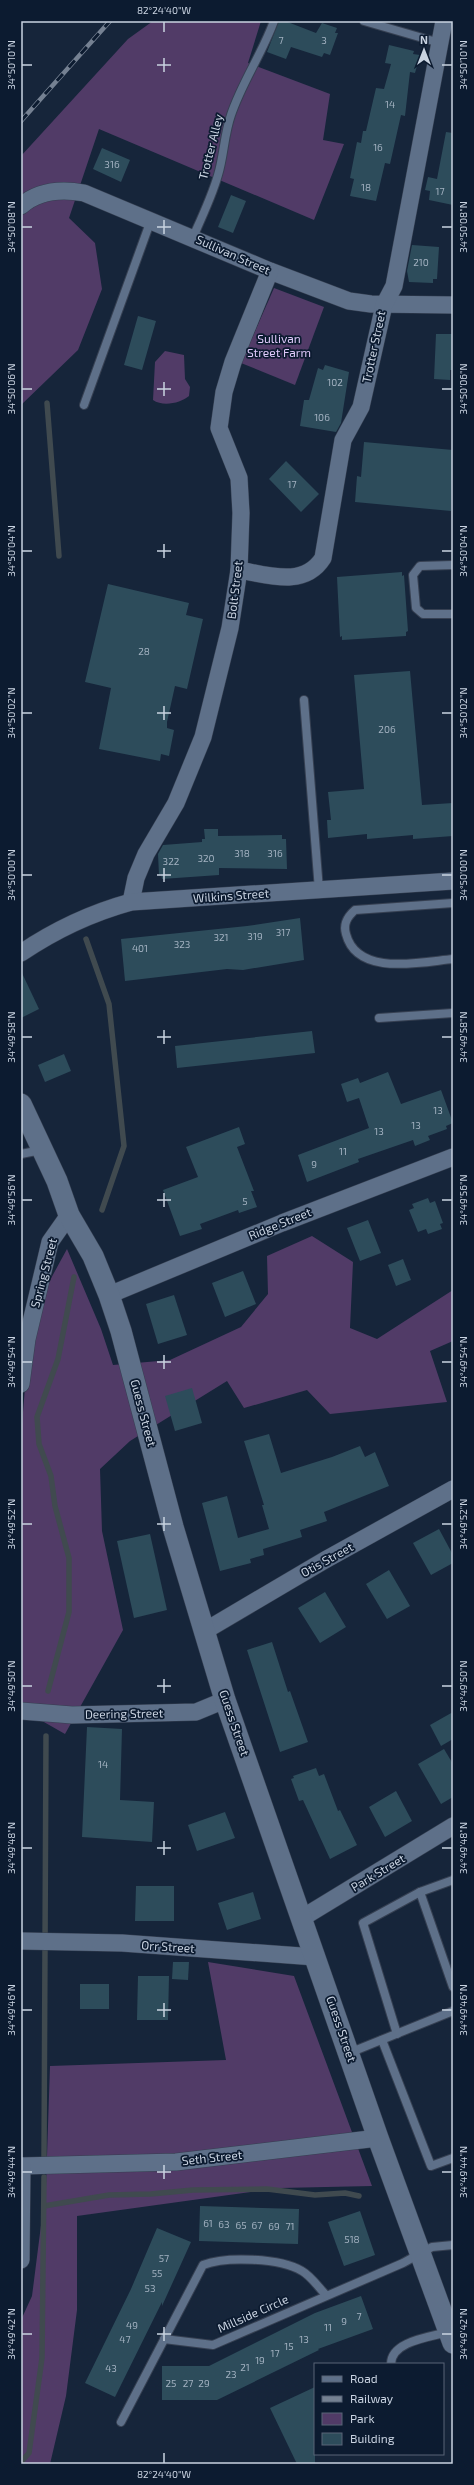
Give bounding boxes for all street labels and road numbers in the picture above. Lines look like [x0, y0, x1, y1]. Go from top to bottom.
street label: Trotter Alley [195, 112, 225, 181]
street label: Sullivan Street [194, 232, 273, 277]
street label: Trotter Street [359, 309, 388, 384]
street label: Bolt Street [224, 560, 245, 620]
street label: Wilkins Street [192, 885, 270, 905]
street label: Ridge Street [246, 1204, 313, 1242]
street label: Spring Street [27, 1236, 59, 1309]
street label: Guess Street [128, 1378, 160, 1448]
street label: Otis Street [298, 1539, 356, 1579]
street label: Guess Street [217, 1688, 253, 1758]
street label: Deering Street [85, 1705, 164, 1721]
street label: Park Street [348, 1850, 407, 1894]
street label: Orr Street [141, 1937, 196, 1955]
street label: Guess Street [324, 1994, 360, 2064]
street label: Seth Street [181, 2147, 243, 2167]
street label: Millside Circle [215, 2291, 290, 2335]

